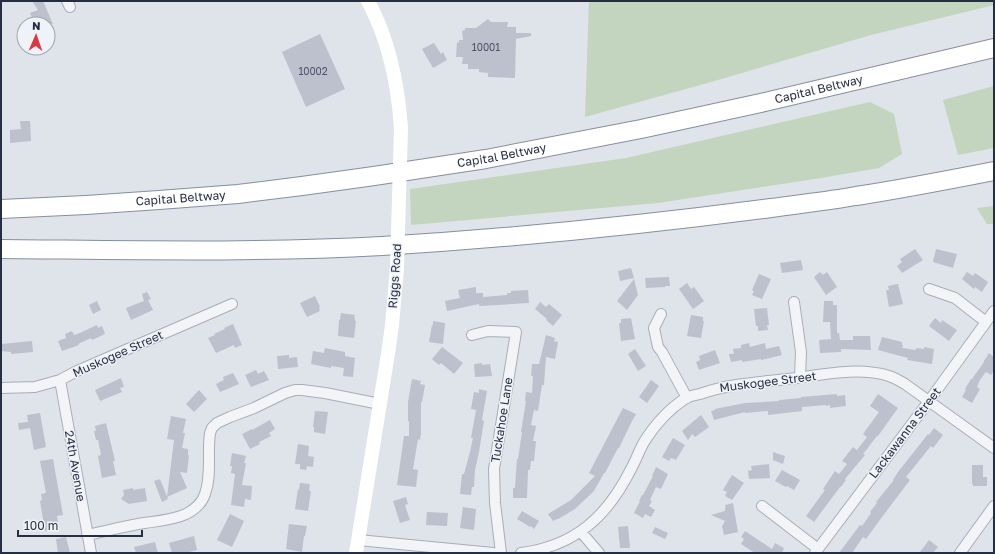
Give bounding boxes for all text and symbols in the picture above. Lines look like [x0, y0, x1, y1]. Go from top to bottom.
north arrow [16, 16, 56, 56]
text: N [32, 19, 41, 32]
house number: 10001 [472, 41, 500, 53]
house number: 10002 [298, 65, 328, 77]
street label: Capital Beltway [773, 71, 865, 106]
street label: Capital Beltway [456, 139, 548, 170]
street label: Capital Beltway [135, 187, 227, 209]
street label: Riggs Road [385, 243, 404, 309]
street label: Muskogee Street [70, 327, 166, 380]
street label: Muskogee Street [719, 368, 817, 395]
street label: Tuckahoe Lane [487, 376, 516, 464]
street label: Lackawanna Street [866, 384, 944, 481]
street label: 24th Avenue [62, 429, 89, 503]
scale bar [18, 512, 142, 538]
text: 100 m [24, 518, 58, 533]

